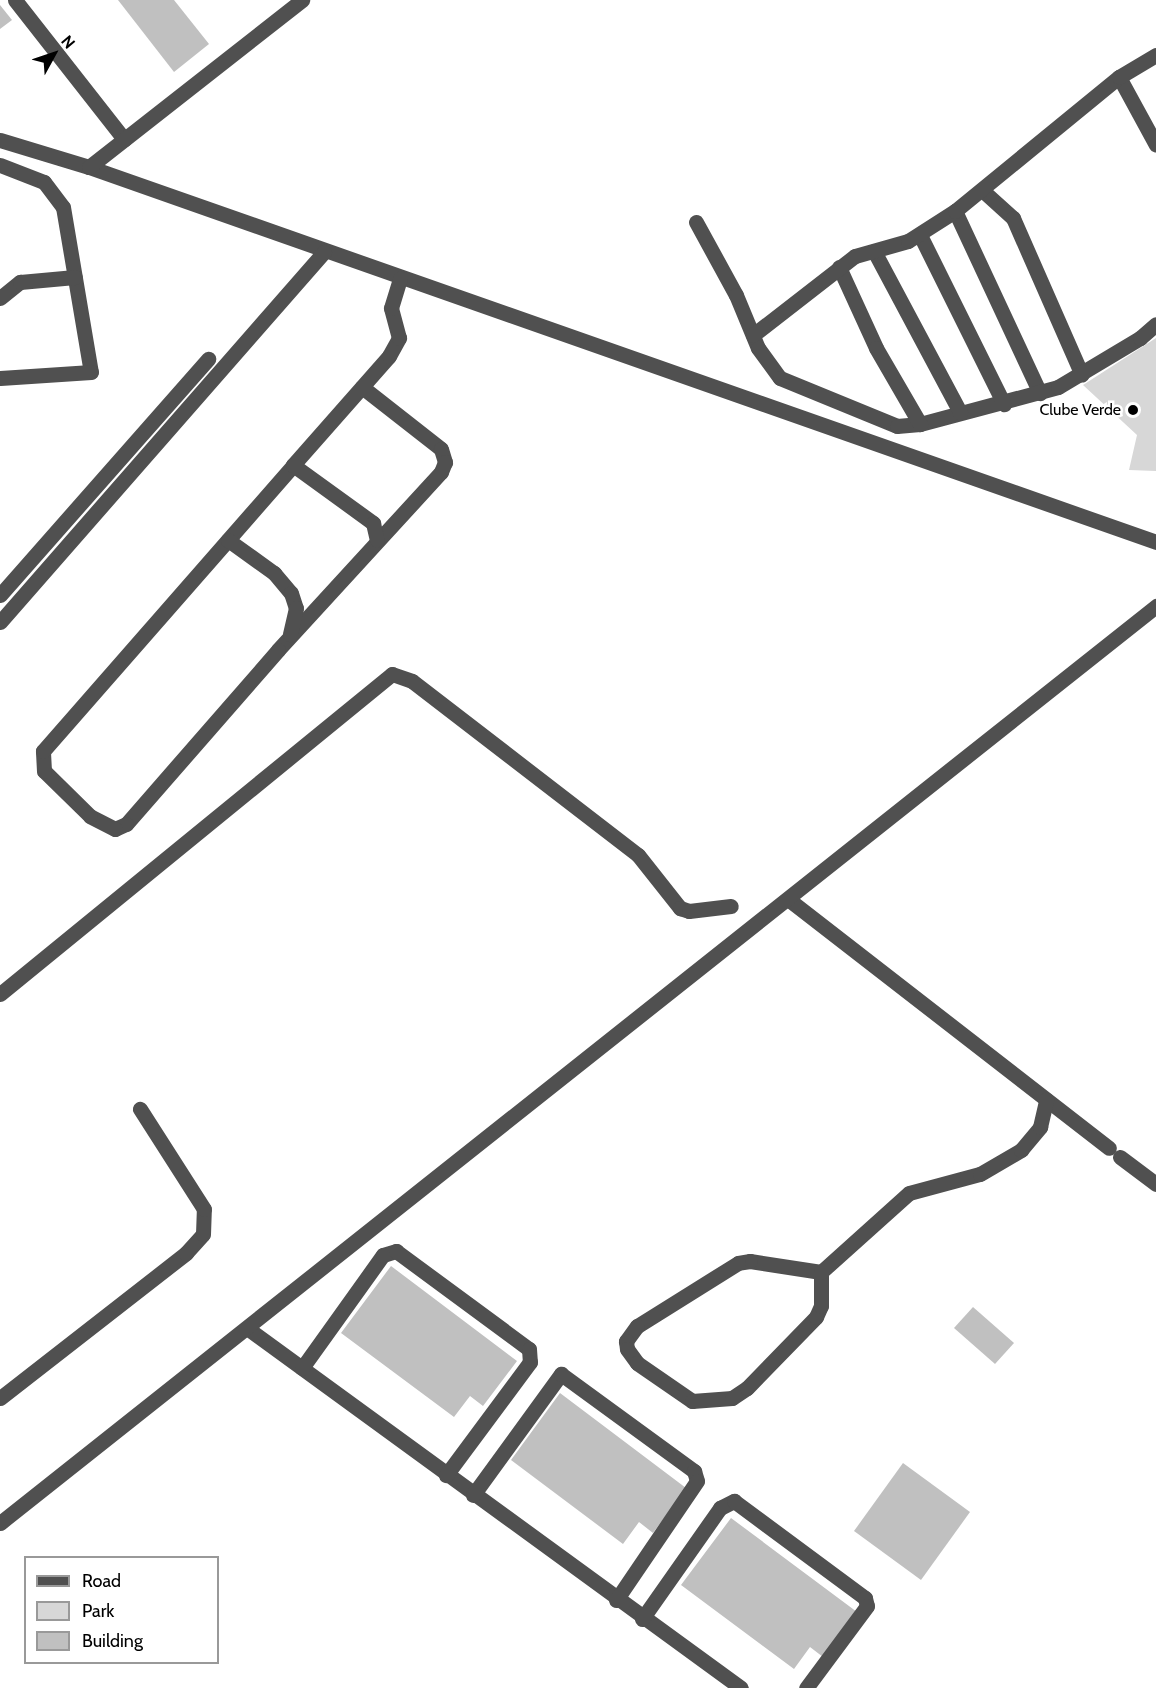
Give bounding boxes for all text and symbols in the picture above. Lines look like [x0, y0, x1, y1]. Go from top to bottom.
north arrow [24, 24, 84, 84]
text: N [57, 32, 79, 53]
place label: Clube Verde [1039, 400, 1121, 420]
marker: Clube Verde [1126, 403, 1140, 417]
legend [24, 1556, 219, 1664]
text: Road [82, 1570, 121, 1592]
text: Park [82, 1600, 114, 1622]
text: Building [82, 1630, 143, 1652]

